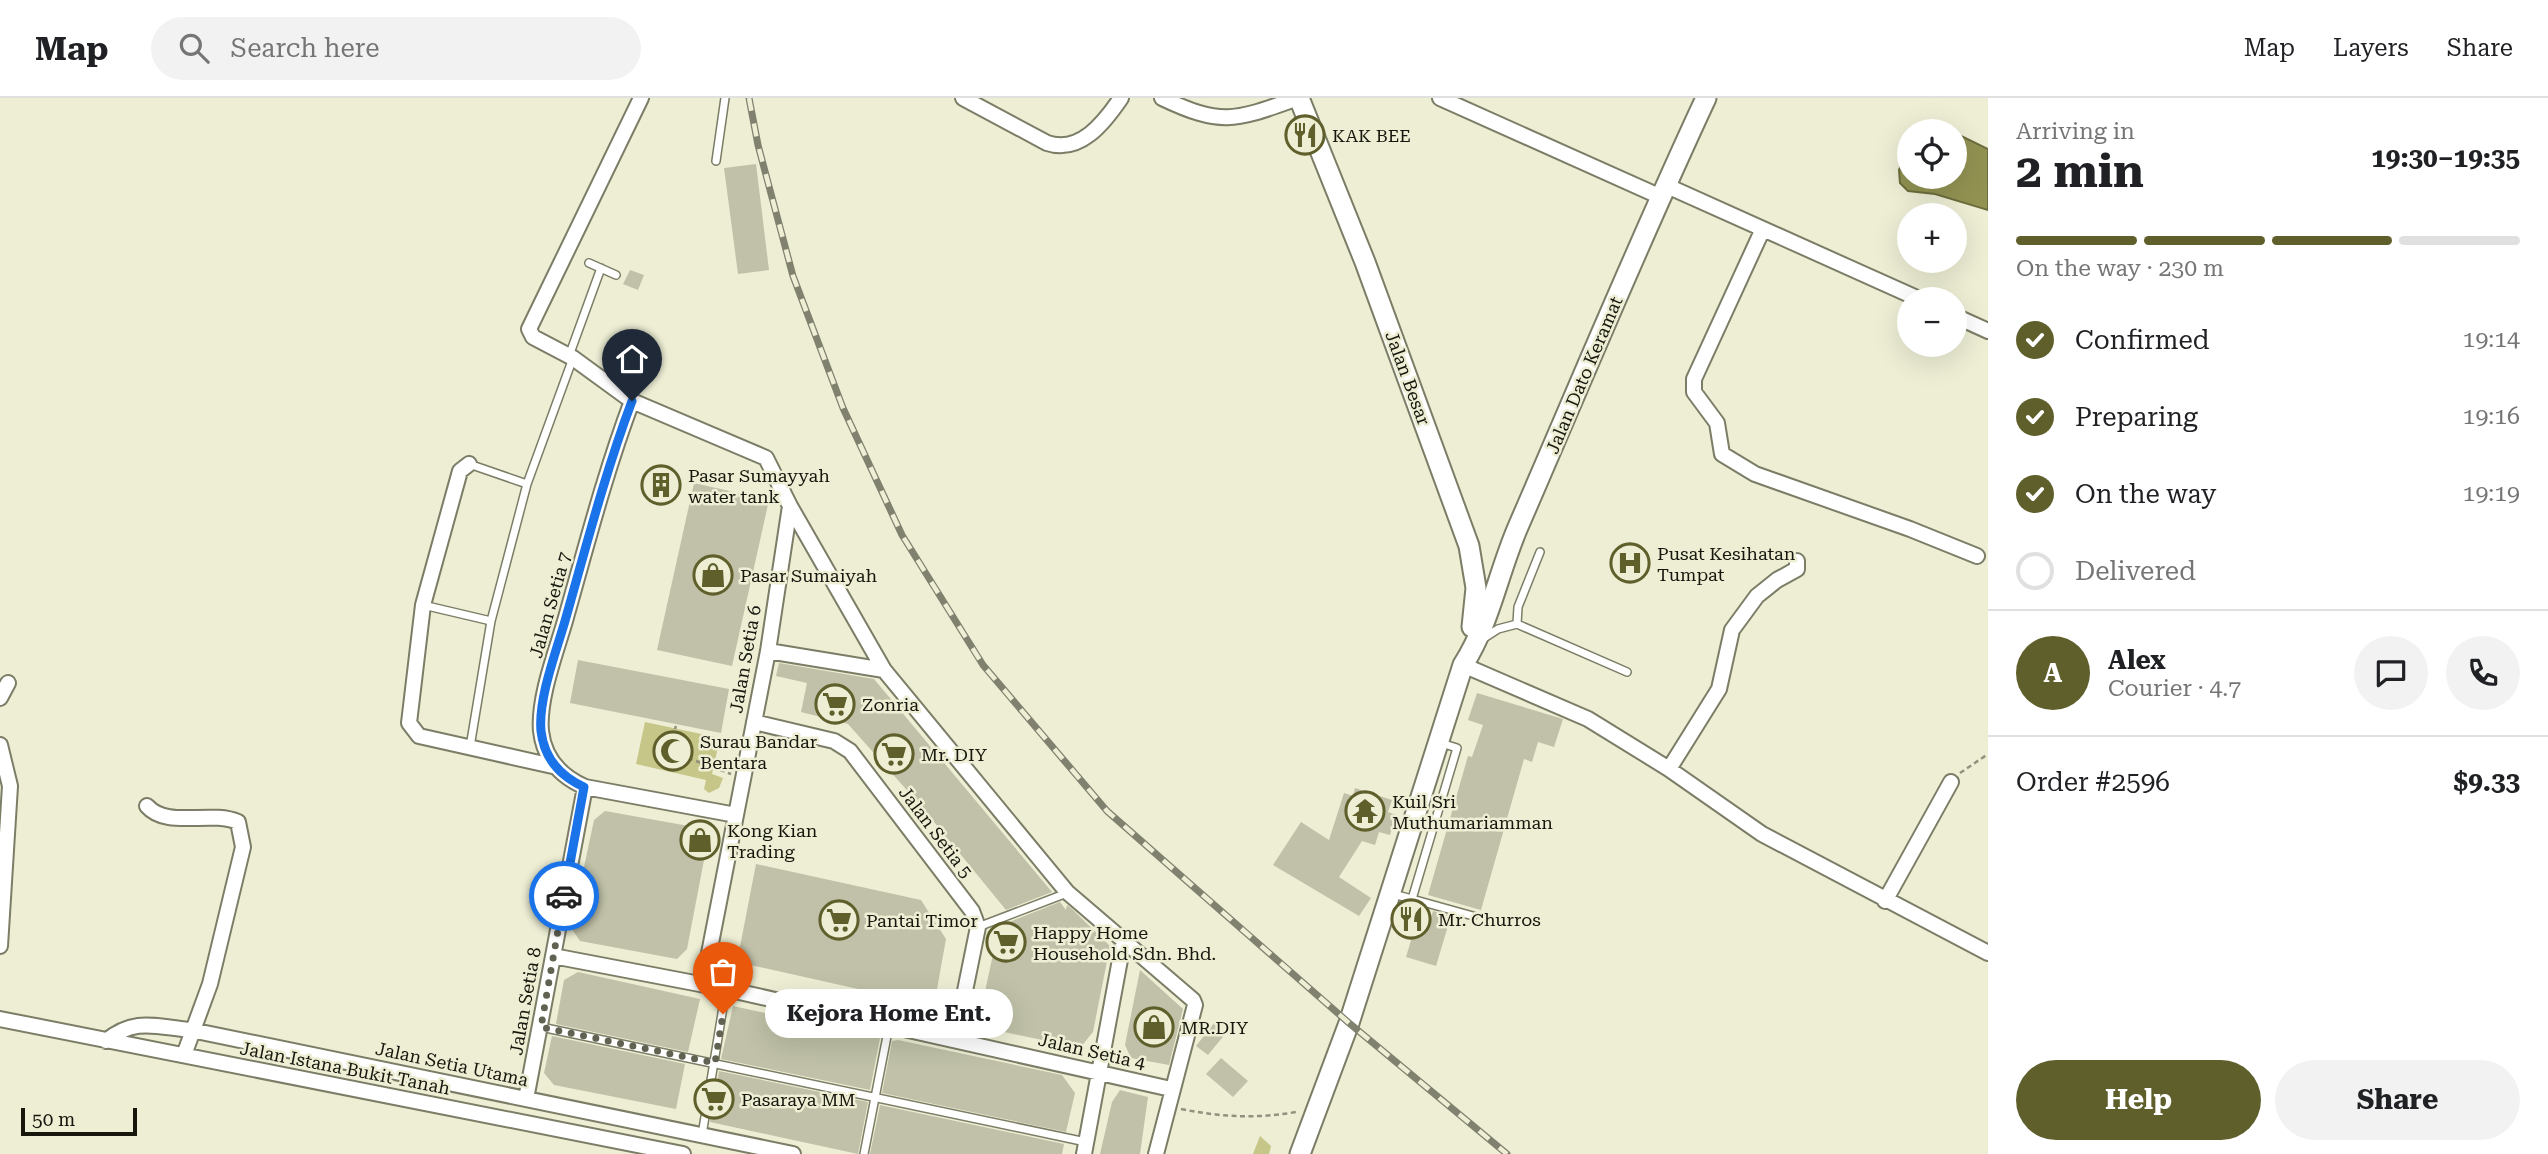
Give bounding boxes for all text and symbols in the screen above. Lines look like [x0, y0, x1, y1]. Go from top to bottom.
search box [151, 17, 641, 80]
text: Map [35, 29, 109, 68]
icon: search [175, 29, 213, 67]
text: Search here [231, 33, 380, 63]
text: Map [2244, 34, 2295, 62]
text: Layers [2333, 34, 2409, 62]
text: Share [2447, 34, 2513, 62]
restaurant icon: KAK BEE [1284, 114, 1326, 156]
text: Arriving in [2016, 118, 2135, 145]
map controls [1897, 119, 1967, 357]
button: locate [1897, 119, 1967, 189]
place label: KAK BEE [1332, 125, 1411, 146]
text: 19:30–19:35 [2371, 143, 2520, 173]
text: 2 min [2016, 144, 2144, 198]
button: + [1897, 203, 1967, 273]
text: On the way · 230 m [2016, 255, 2224, 282]
button: − [1897, 287, 1967, 357]
street label: Jalan Dato Keramat [1541, 293, 1627, 457]
icon: check [2016, 321, 2054, 359]
text: Confirmed [2075, 325, 2210, 355]
text: 19:14 [2463, 326, 2520, 353]
street label: Jalan Besar [1381, 328, 1435, 428]
pin [602, 329, 662, 401]
icon: home [613, 340, 651, 378]
icon: check [2016, 398, 2054, 436]
text: Preparing [2075, 402, 2198, 432]
text: 19:16 [2463, 403, 2520, 430]
building icon: Pasar Sumayyah water tank [640, 464, 682, 506]
place label: Pasar Sumayyah water tank [688, 465, 830, 507]
icon: check [2016, 475, 2054, 513]
text: On the way [2075, 479, 2216, 509]
text: 19:19 [2463, 480, 2520, 507]
hospital icon: Pusat Kesihatan Tumpat [1609, 542, 1651, 584]
place label: Pusat Kesihatan Tumpat [1657, 543, 1796, 585]
street label: Jalan Setia 7 [525, 550, 575, 660]
shop icon: Pasar Sumaiyah [692, 554, 734, 596]
text: Delivered [2075, 556, 2196, 586]
place label: Pasar Sumaiyah [740, 565, 877, 586]
street label: Jalan Setia 6 [725, 603, 765, 715]
button: chat [2354, 636, 2428, 710]
button: phone [2446, 636, 2520, 710]
text: Alex [2108, 645, 2166, 675]
text: A [2044, 658, 2062, 688]
text: Courier · 4.7 [2108, 675, 2241, 702]
supermarket icon: Zonria [814, 683, 856, 725]
place label: Zonria [862, 694, 919, 715]
mosque icon: Surau Bandar Bentara [652, 730, 694, 772]
place label: Surau Bandar Bentara [700, 731, 817, 773]
supermarket icon: Mr. DIY [873, 733, 915, 775]
place label: Mr. DIY [921, 744, 988, 765]
text: Order #2596 [2016, 767, 2170, 797]
text: $9.33 [2454, 767, 2520, 797]
street label: Jalan Setia 5 [895, 782, 977, 882]
temple icon: Kuil Sri Muthumariamman [1344, 790, 1386, 832]
place label: Kuil Sri Muthumariamman [1392, 791, 1553, 833]
shop icon: Kong Kian Trading [679, 819, 721, 861]
place label: Kong Kian Trading [727, 820, 818, 862]
courier [529, 861, 599, 931]
icon: car [545, 877, 583, 915]
restaurant icon: Mr. Churros [1390, 898, 1432, 940]
supermarket icon: Pantai Timor [818, 899, 860, 941]
place label: Mr. Churros [1438, 909, 1541, 930]
place label: Pantai Timor [866, 910, 978, 931]
supermarket icon: Happy Home Household Sdn. Bhd. [985, 921, 1027, 963]
place label: Happy Home Household Sdn. Bhd. [1033, 922, 1216, 964]
pin [693, 942, 753, 1014]
street label: Jalan Setia 8 [505, 945, 545, 1057]
icon: bag [704, 953, 742, 991]
callout: Kejora Home Ent. [765, 990, 1014, 1038]
text: Kejora Home Ent. [787, 1000, 991, 1027]
shop icon: MR.DIY [1133, 1006, 1175, 1048]
place label: MR.DIY [1181, 1017, 1249, 1038]
street label: Jalan Setia 4 [1036, 1028, 1148, 1074]
street label: Jalan Istana Bukit Tanah [238, 1037, 452, 1099]
street label: Jalan Setia Utama [374, 1038, 531, 1091]
button: Help [2016, 1060, 2261, 1140]
button: Share [2275, 1060, 2520, 1140]
supermarket icon: Pasaraya MM [693, 1078, 735, 1120]
place label: Pasaraya MM [741, 1089, 855, 1110]
scale bar [21, 1105, 136, 1137]
text: 50 m [32, 1108, 75, 1131]

